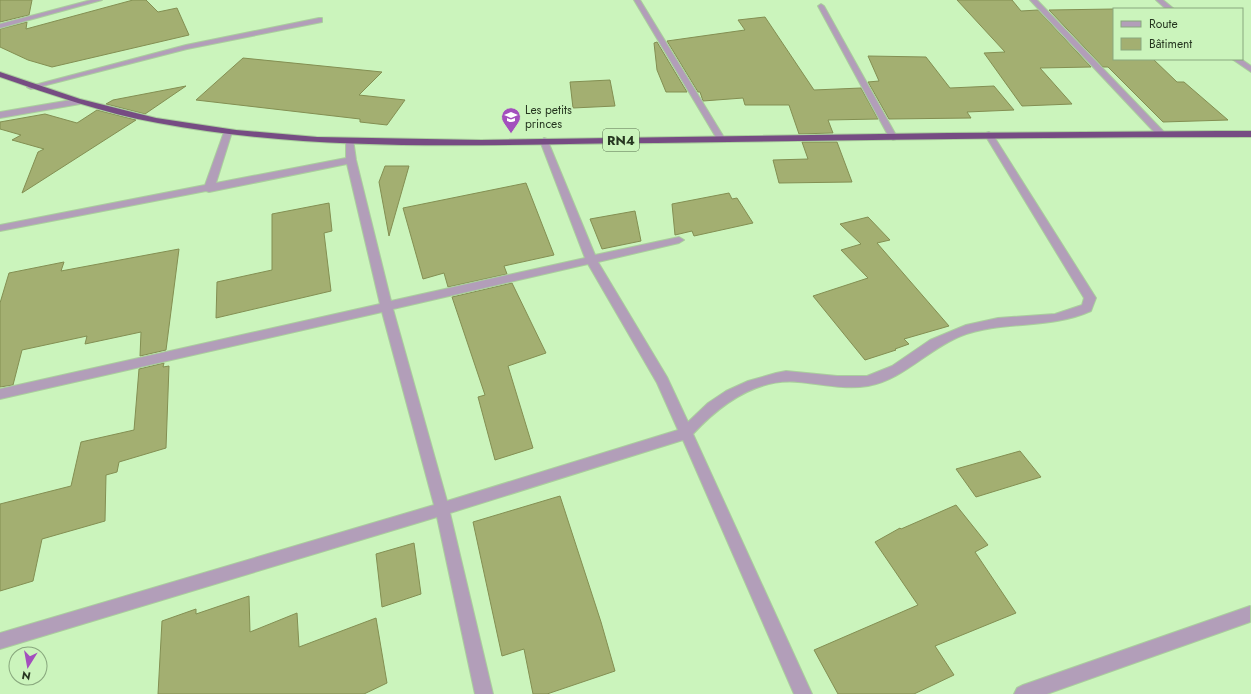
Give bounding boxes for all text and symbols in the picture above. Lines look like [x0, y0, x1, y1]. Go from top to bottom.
legend [1113, 8, 1243, 60]
text: Route [1149, 15, 1178, 33]
text: Bâtiment [1149, 35, 1192, 53]
place label: Les petits princes [525, 101, 572, 133]
school or university icon: Les petits princes [500, 106, 522, 134]
road number: RN4 [603, 129, 639, 151]
north arrow [8, 646, 48, 686]
text: N [20, 667, 32, 685]

